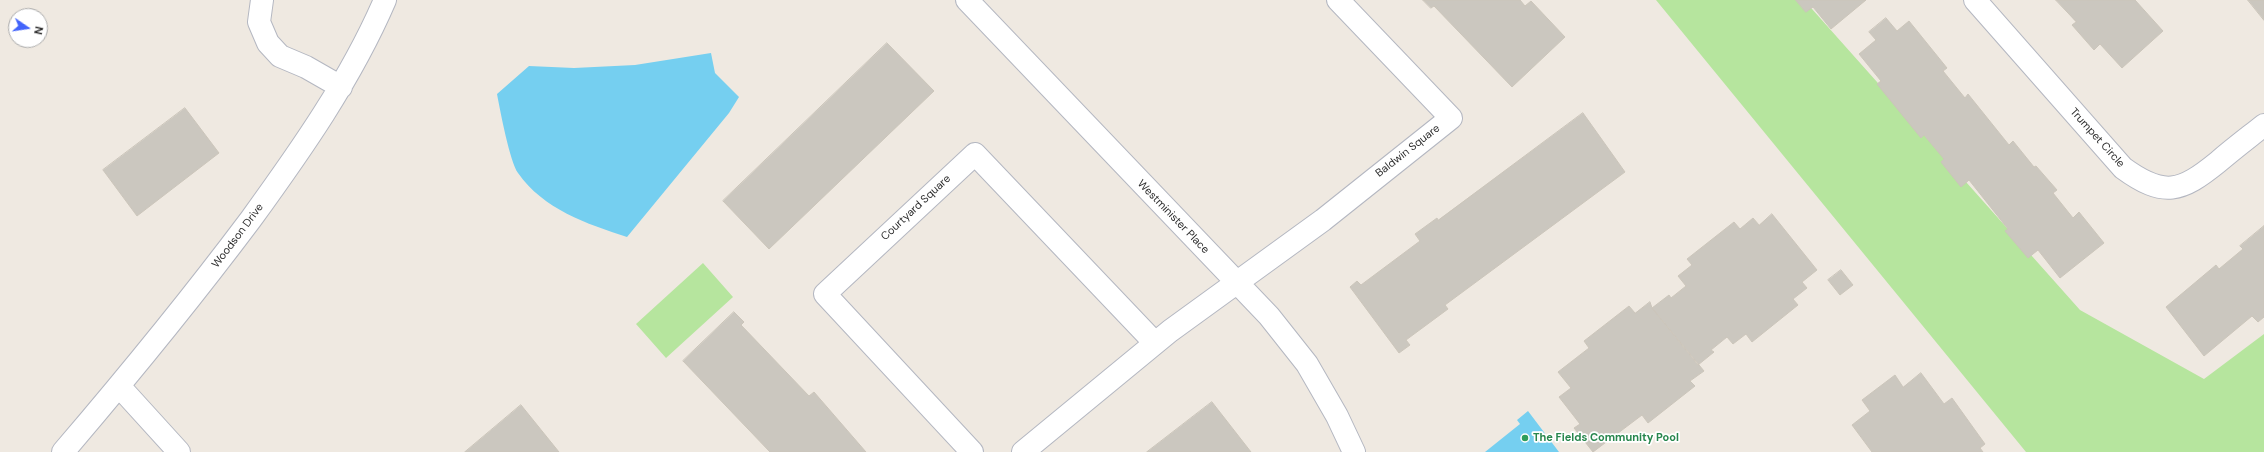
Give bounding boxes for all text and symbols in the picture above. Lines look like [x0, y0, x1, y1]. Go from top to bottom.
north arrow [8, 8, 48, 48]
text: N [31, 25, 46, 36]
street label: Trumpet Circle [2067, 106, 2127, 170]
street label: Baldwin Square [1373, 122, 1443, 180]
street label: Courtyard Square [879, 172, 953, 244]
street label: Westminister Place [1134, 177, 1212, 257]
street label: Woodson Drive [209, 201, 267, 271]
place label: The Fields Community Pool [1533, 431, 1679, 445]
marker: The Fields Community Pool [1520, 433, 1530, 443]

